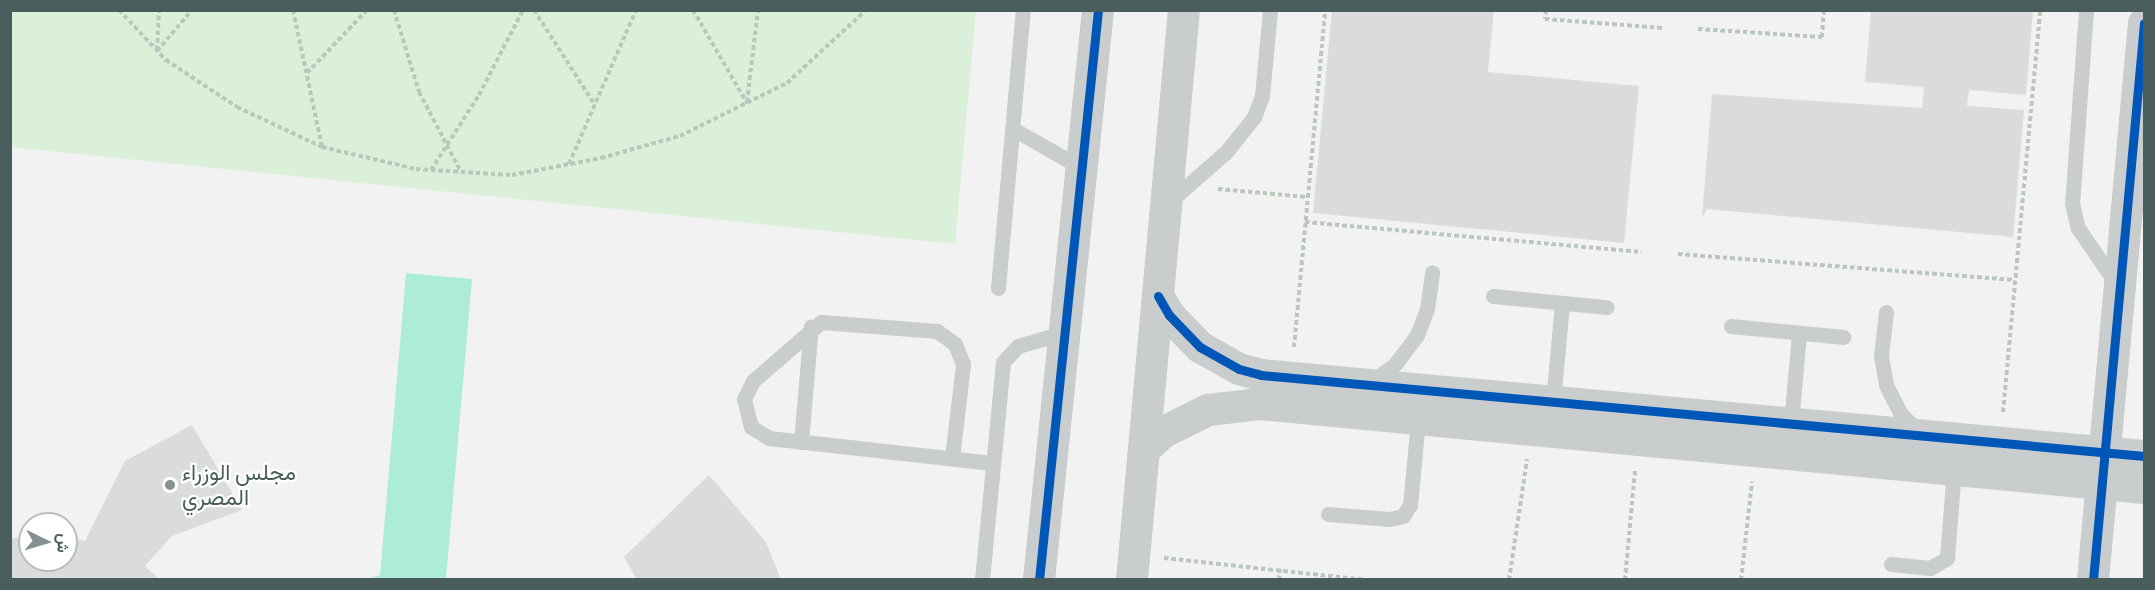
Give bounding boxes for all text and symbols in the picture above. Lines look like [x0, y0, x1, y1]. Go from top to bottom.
place label: مجلس الوزراء المصري [182, 459, 296, 511]
marker: مجلس الوزراء المصري [163, 478, 177, 492]
north arrow [18, 512, 78, 572]
text: ش [53, 533, 75, 554]

